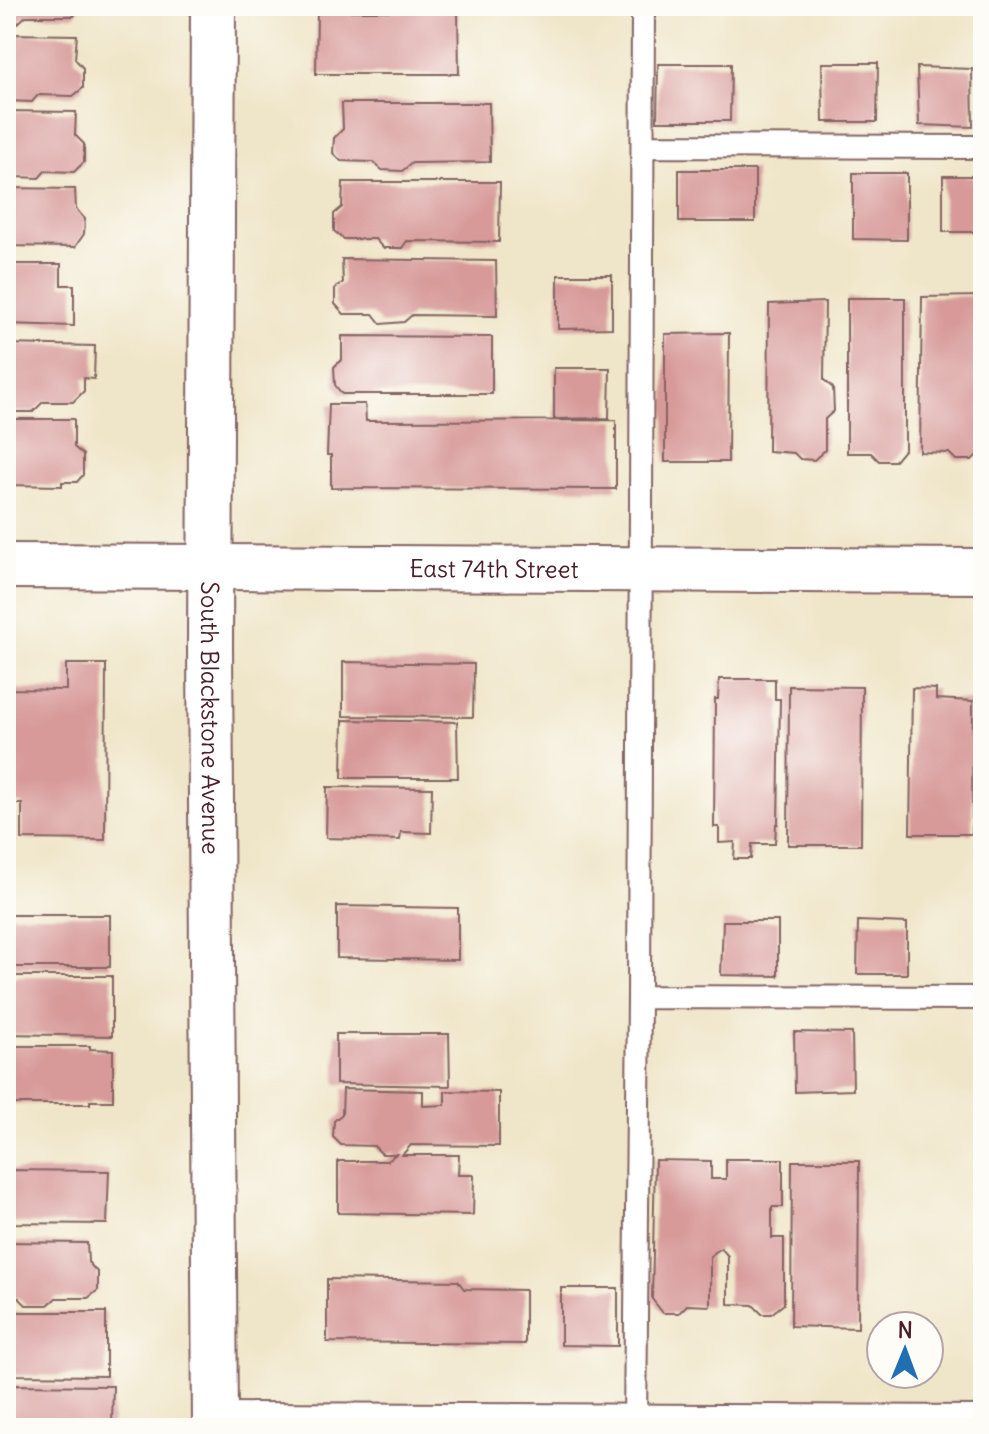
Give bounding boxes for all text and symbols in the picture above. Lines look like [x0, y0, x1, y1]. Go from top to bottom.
street label: East 74th Street [409, 553, 579, 584]
street label: South Blackstone Avenue [195, 581, 226, 855]
north arrow [865, 1310, 945, 1390]
text: N [898, 1316, 913, 1344]

